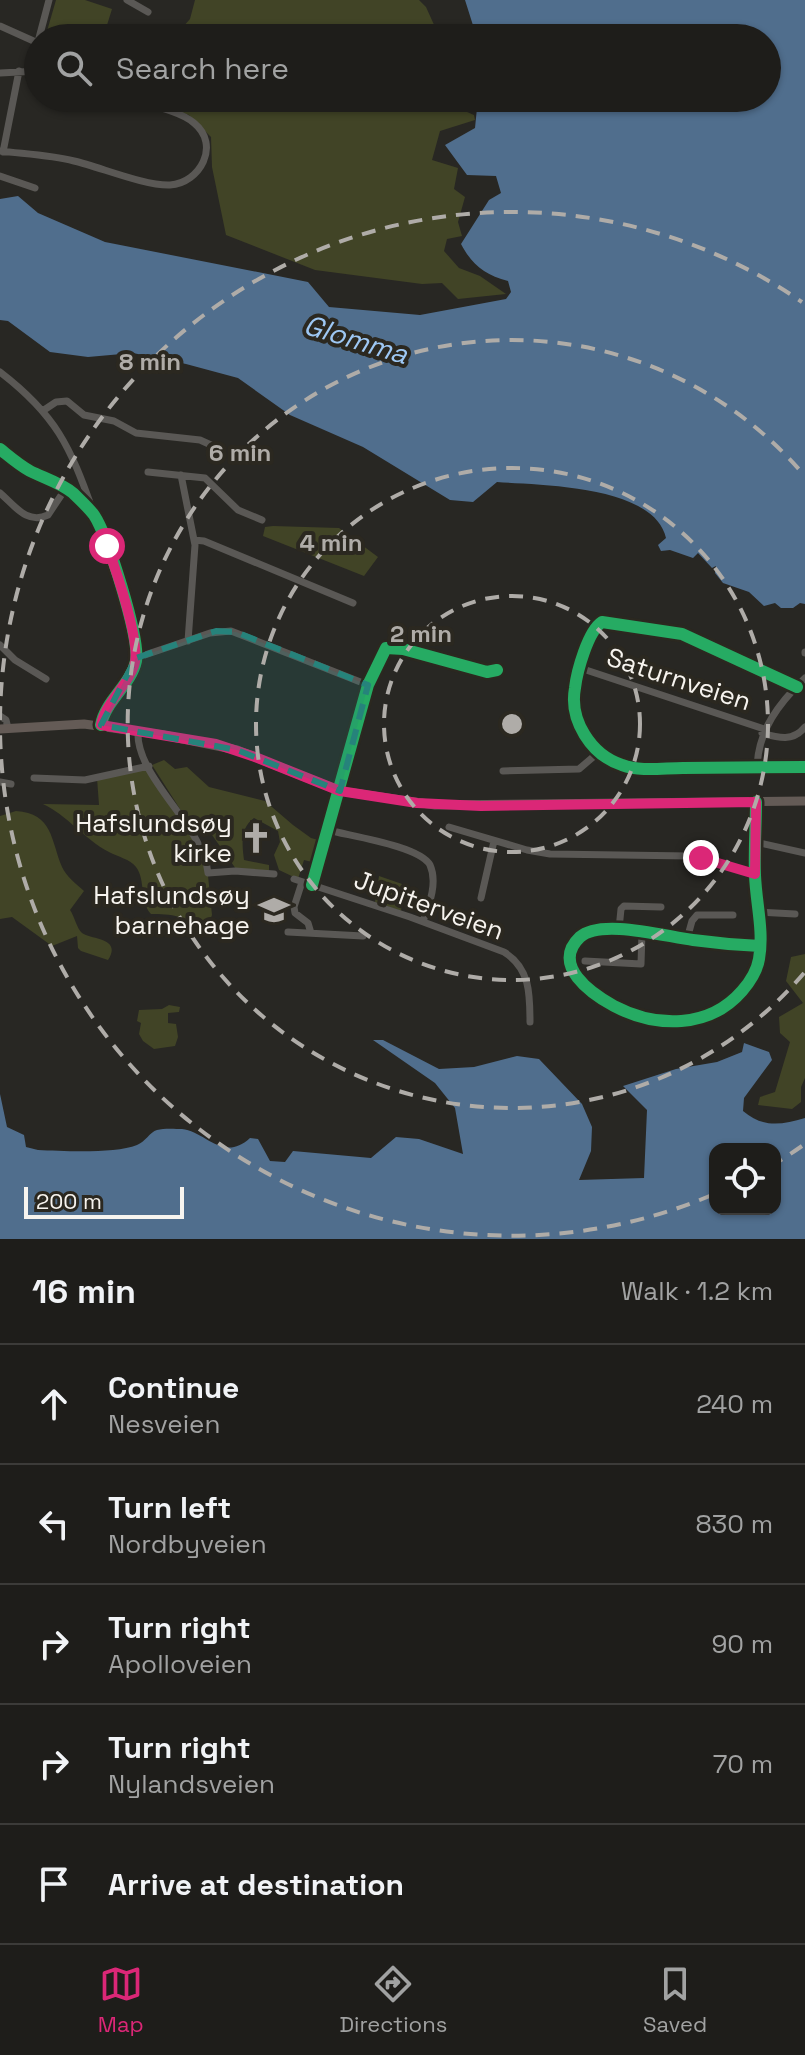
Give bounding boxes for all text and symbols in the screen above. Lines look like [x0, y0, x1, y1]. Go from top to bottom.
search box [24, 24, 781, 112]
icon: search [52, 46, 96, 90]
text: Search here [116, 49, 289, 88]
water label: Glomma [300, 306, 413, 372]
text: 8 min [119, 346, 181, 377]
text: 6 min [209, 437, 271, 468]
text: 4 min [299, 527, 363, 558]
route start [89, 528, 125, 564]
text: 2 min [390, 618, 452, 649]
street label: Saturnveien [602, 640, 756, 718]
centre of rings [498, 710, 526, 738]
place label: Hafslundsøy kirke [75, 806, 232, 870]
church icon: Hafslundsøy kirke [239, 821, 273, 855]
route end [683, 840, 719, 876]
street label: Jupiterveien [349, 862, 509, 948]
place label: Hafslundsøy barnehage [93, 878, 250, 942]
school or university icon: Hafslundsøy barnehage [257, 893, 291, 927]
map controls [709, 1143, 781, 1215]
button: locate [709, 1143, 781, 1215]
scale bar [24, 1183, 184, 1219]
text: 200 m [36, 1187, 102, 1215]
text: 16 min [32, 1270, 136, 1313]
text: Walk · 1.2 km [621, 1274, 773, 1308]
text: Continue [108, 1368, 239, 1407]
icon: ahead [32, 1382, 76, 1426]
text: 240 m [696, 1387, 773, 1421]
text: Nesveien [108, 1407, 220, 1441]
text: Turn left [108, 1488, 231, 1527]
icon: left [32, 1502, 76, 1546]
text: 830 m [695, 1507, 773, 1541]
text: Nordbyveien [108, 1527, 267, 1561]
text: Turn right [108, 1608, 251, 1647]
icon: right [32, 1622, 76, 1666]
text: 90 m [711, 1627, 773, 1661]
text: Apolloveien [108, 1647, 252, 1681]
text: Turn right [108, 1728, 251, 1767]
icon: right [32, 1742, 76, 1786]
text: 70 m [713, 1747, 773, 1781]
text: Nylandsveien [108, 1767, 275, 1801]
icon: arrive [32, 1862, 76, 1906]
text: Arrive at destination [108, 1865, 404, 1904]
tab: Map [98, 1962, 144, 2038]
tab: Directions [339, 1962, 447, 2038]
tab: Saved [643, 1962, 707, 2038]

